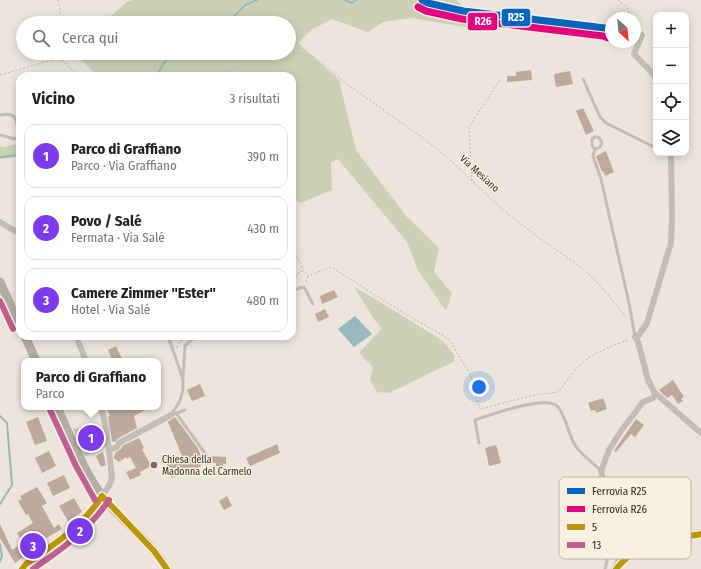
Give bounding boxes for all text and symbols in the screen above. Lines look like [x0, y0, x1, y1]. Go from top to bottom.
line badge: R25 [501, 8, 531, 27]
text: R25 [508, 11, 525, 24]
line badge: R26 [467, 12, 498, 31]
north arrow [605, 12, 641, 48]
map controls [653, 12, 689, 156]
button: + [653, 12, 689, 48]
text: R26 [474, 15, 492, 28]
search box [16, 16, 296, 60]
icon: search [30, 27, 52, 49]
text: Cerca qui [62, 29, 118, 47]
button: − [653, 48, 689, 84]
button: locate [653, 84, 689, 120]
text: Vicino [32, 88, 75, 109]
text: 3 risultati [229, 91, 280, 106]
button: layers [653, 120, 689, 156]
text: Parco di Graffiano [71, 140, 181, 158]
text: 1 [43, 149, 49, 164]
text: 390 m [247, 149, 279, 164]
street label: Via Mesiano [457, 153, 501, 195]
text: Parco · Via Graffiano [71, 158, 177, 173]
text: Povo / Salé [71, 212, 142, 230]
text: 2 [43, 221, 49, 236]
text: 430 m [247, 221, 279, 236]
text: Fermata · Via Salé [71, 230, 165, 245]
text: Camere Zimmer "Ester" [71, 284, 216, 302]
text: 3 [43, 293, 49, 308]
text: 480 m [246, 293, 279, 308]
text: Hotel · Via Salé [71, 302, 150, 317]
popup [21, 358, 161, 410]
text: Parco di Graffiano [36, 368, 146, 386]
your location [469, 377, 489, 397]
text: Parco [36, 386, 65, 401]
pin: 1 [78, 423, 104, 453]
place label: Chiesa della Madonna del Carmelo [162, 454, 252, 478]
marker: Chiesa della Madonna del Carmelo [149, 460, 159, 470]
legend [559, 477, 691, 559]
text: Ferrovia R25 [592, 485, 647, 498]
text: Ferrovia R26 [592, 503, 647, 516]
pin: 2 [67, 516, 93, 546]
text: 5 [592, 521, 597, 534]
pin: 3 [20, 531, 46, 561]
text: 13 [592, 539, 601, 552]

